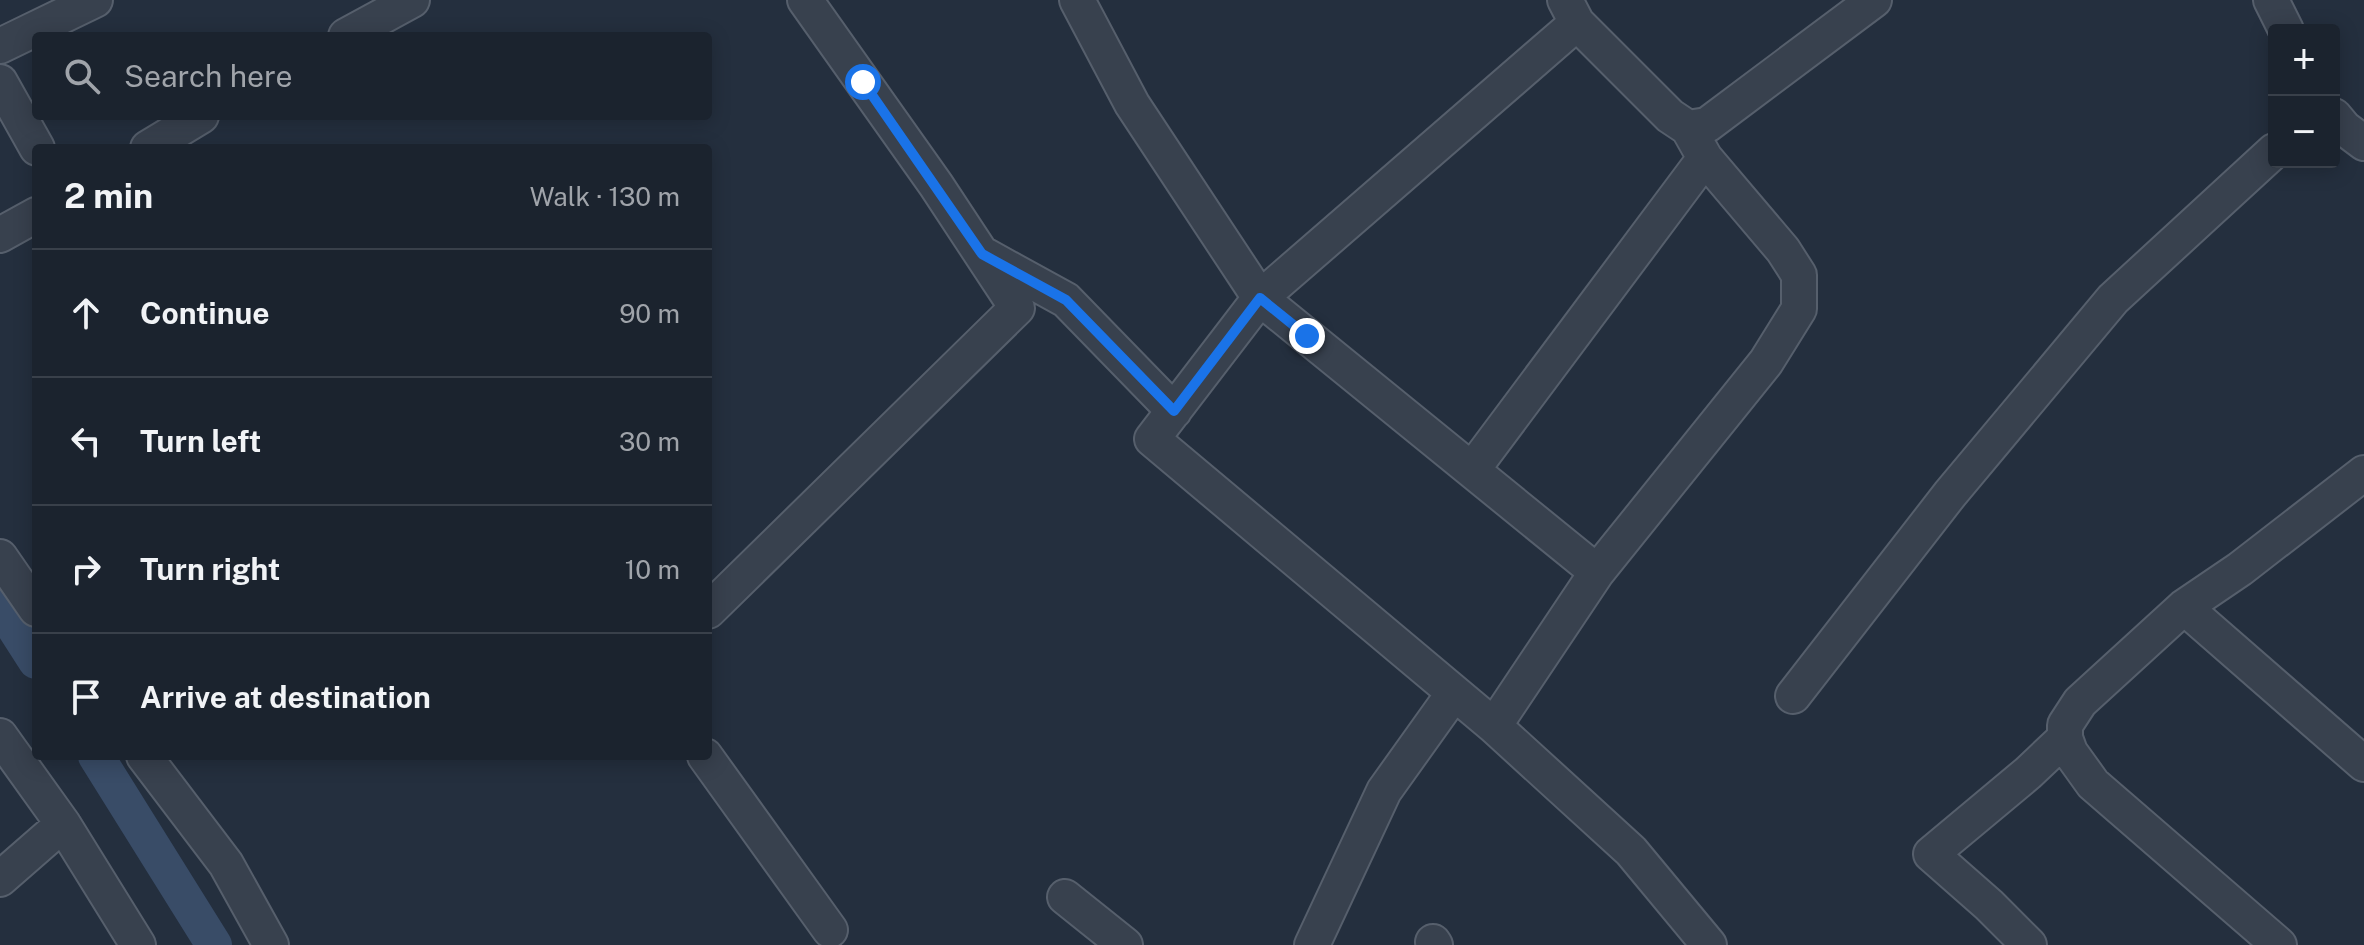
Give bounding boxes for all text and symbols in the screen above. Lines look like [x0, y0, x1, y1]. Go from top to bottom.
map controls [2268, 24, 2340, 168]
button: + [2268, 24, 2340, 96]
search box [32, 32, 712, 120]
icon: search [60, 54, 104, 98]
text: Search here [124, 58, 292, 94]
route start [845, 64, 881, 100]
button: − [2268, 96, 2340, 168]
text: 2 min [64, 176, 153, 216]
text: Walk · 130 m [530, 181, 680, 212]
icon: ahead [64, 291, 108, 335]
text: Continue [140, 295, 270, 331]
text: 90 m [619, 298, 680, 329]
route end [1289, 318, 1325, 354]
icon: left [64, 419, 108, 463]
text: Turn left [140, 423, 261, 459]
text: 30 m [619, 426, 680, 457]
icon: right [64, 547, 108, 591]
text: Turn right [140, 551, 280, 587]
text: 10 m [625, 554, 680, 585]
icon: arrive [64, 675, 108, 719]
text: Arrive at destination [140, 679, 431, 715]

